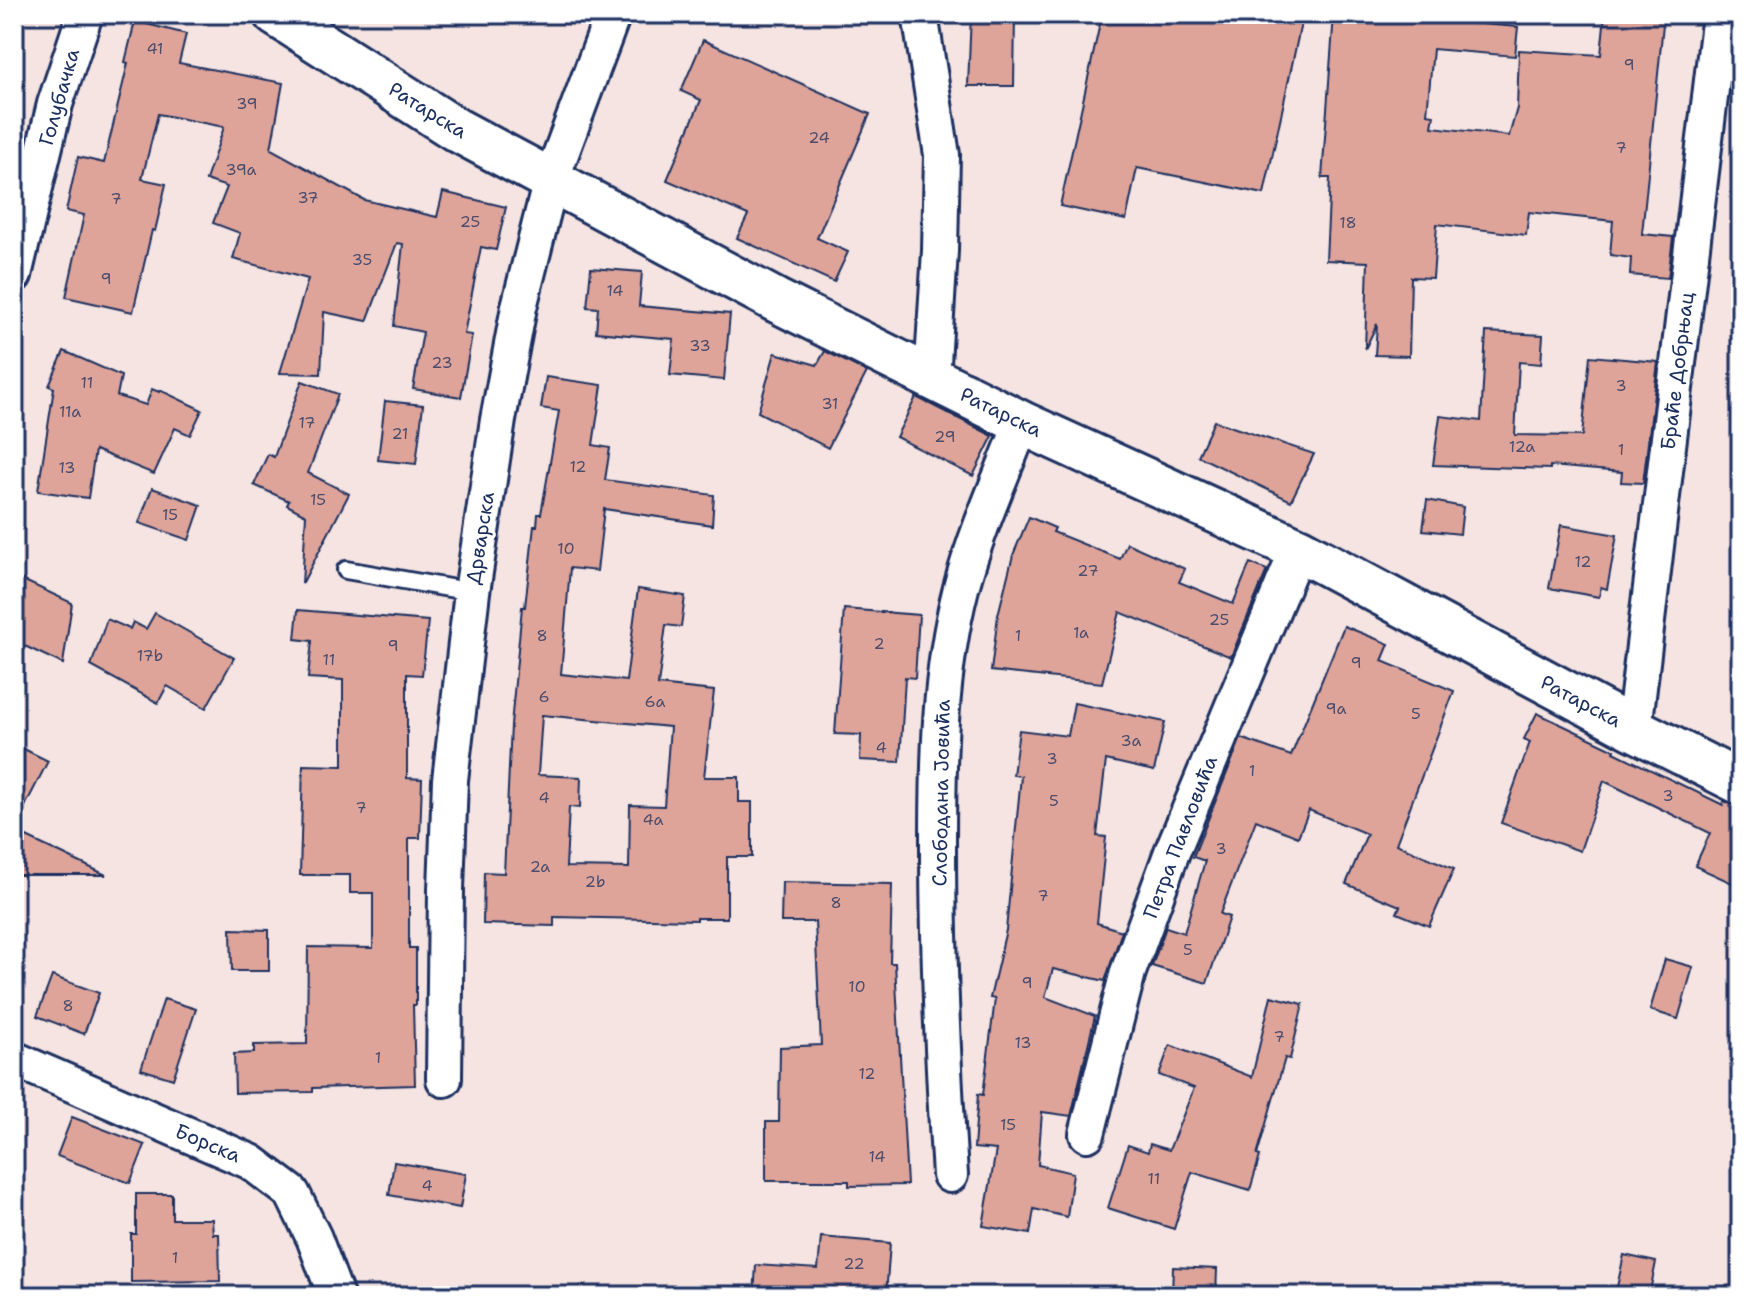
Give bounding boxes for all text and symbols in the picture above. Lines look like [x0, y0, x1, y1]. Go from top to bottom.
house number: 41 [146, 38, 164, 59]
street label: Голубачка [33, 45, 85, 148]
house number: 9 [1623, 54, 1635, 75]
street label: Ратарска [384, 76, 473, 145]
house number: 39 [236, 93, 258, 114]
house number: 24 [808, 127, 830, 148]
house number: 7 [1615, 137, 1627, 158]
house number: 39a [225, 159, 257, 180]
house number: 37 [297, 187, 319, 208]
house number: 7 [110, 188, 122, 209]
house number: 25 [460, 211, 480, 232]
house number: 18 [1339, 212, 1357, 233]
house number: 35 [352, 249, 372, 270]
house number: 9 [100, 268, 112, 289]
house number: 14 [606, 280, 624, 301]
street label: Браће Добрњац [1654, 290, 1700, 452]
house number: 33 [689, 335, 711, 356]
house number: 23 [431, 352, 453, 373]
house number: 11 [81, 372, 93, 393]
house number: 3 [1615, 375, 1627, 396]
street label: Ратарска [956, 381, 1047, 443]
house number: 31 [821, 393, 839, 414]
house number: 11a [59, 401, 81, 422]
house number: 17 [298, 412, 316, 433]
house number: 21 [391, 423, 409, 444]
house number: 29 [934, 426, 956, 447]
house number: 12a [1509, 436, 1535, 457]
house number: 1 [1618, 439, 1624, 460]
house number: 12 [569, 456, 587, 477]
house number: 13 [58, 457, 76, 478]
house number: 15 [310, 489, 326, 510]
street label: Дрварска [460, 489, 500, 586]
house number: 15 [162, 504, 178, 525]
house number: 10 [557, 538, 575, 559]
house number: 12 [1574, 551, 1592, 572]
house number: 27 [1077, 560, 1099, 581]
house number: 25 [1209, 609, 1229, 630]
house number: 1a [1073, 622, 1089, 643]
house number: 8 [536, 625, 548, 646]
house number: 1 [1015, 625, 1021, 646]
house number: 2 [873, 633, 885, 654]
house number: 9 [387, 635, 399, 656]
house number: 17b [137, 645, 163, 666]
house number: 11 [323, 649, 335, 670]
house number: 9 [1350, 652, 1362, 673]
street label: Ратарска [1536, 669, 1626, 733]
house number: 6 [538, 686, 550, 707]
house number: 6a [645, 691, 665, 712]
house number: 9a [1326, 698, 1346, 719]
street label: Слободана Јовића [926, 699, 956, 887]
house number: 5 [1411, 703, 1421, 724]
house number: 3a [1121, 730, 1141, 751]
house number: 4 [875, 737, 887, 758]
house number: 3 [1046, 748, 1058, 769]
street label: Петра Павловића [1137, 751, 1223, 922]
house number: 1 [1249, 760, 1255, 781]
house number: 3 [1662, 785, 1674, 806]
house number: 4 [538, 787, 550, 808]
house number: 5 [1049, 790, 1059, 811]
house number: 7 [355, 797, 367, 818]
house number: 4a [643, 809, 663, 830]
house number: 3 [1215, 838, 1227, 859]
house number: 2a [530, 856, 550, 877]
house number: 2b [585, 871, 605, 892]
house number: 7 [1037, 885, 1049, 906]
house number: 8 [830, 892, 842, 913]
house number: 5 [1183, 939, 1193, 960]
house number: 9 [1021, 972, 1033, 993]
house number: 10 [848, 976, 866, 997]
house number: 8 [62, 995, 74, 1016]
house number: 7 [1273, 1026, 1285, 1047]
house number: 13 [1014, 1032, 1032, 1053]
house number: 1 [375, 1047, 381, 1068]
house number: 12 [858, 1063, 876, 1084]
house number: 15 [1000, 1114, 1016, 1135]
street label: Борска [171, 1118, 245, 1169]
house number: 14 [868, 1146, 886, 1167]
house number: 11 [1148, 1168, 1160, 1189]
house number: 4 [421, 1175, 433, 1196]
house number: 1 [172, 1247, 178, 1268]
house number: 22 [843, 1253, 865, 1274]

